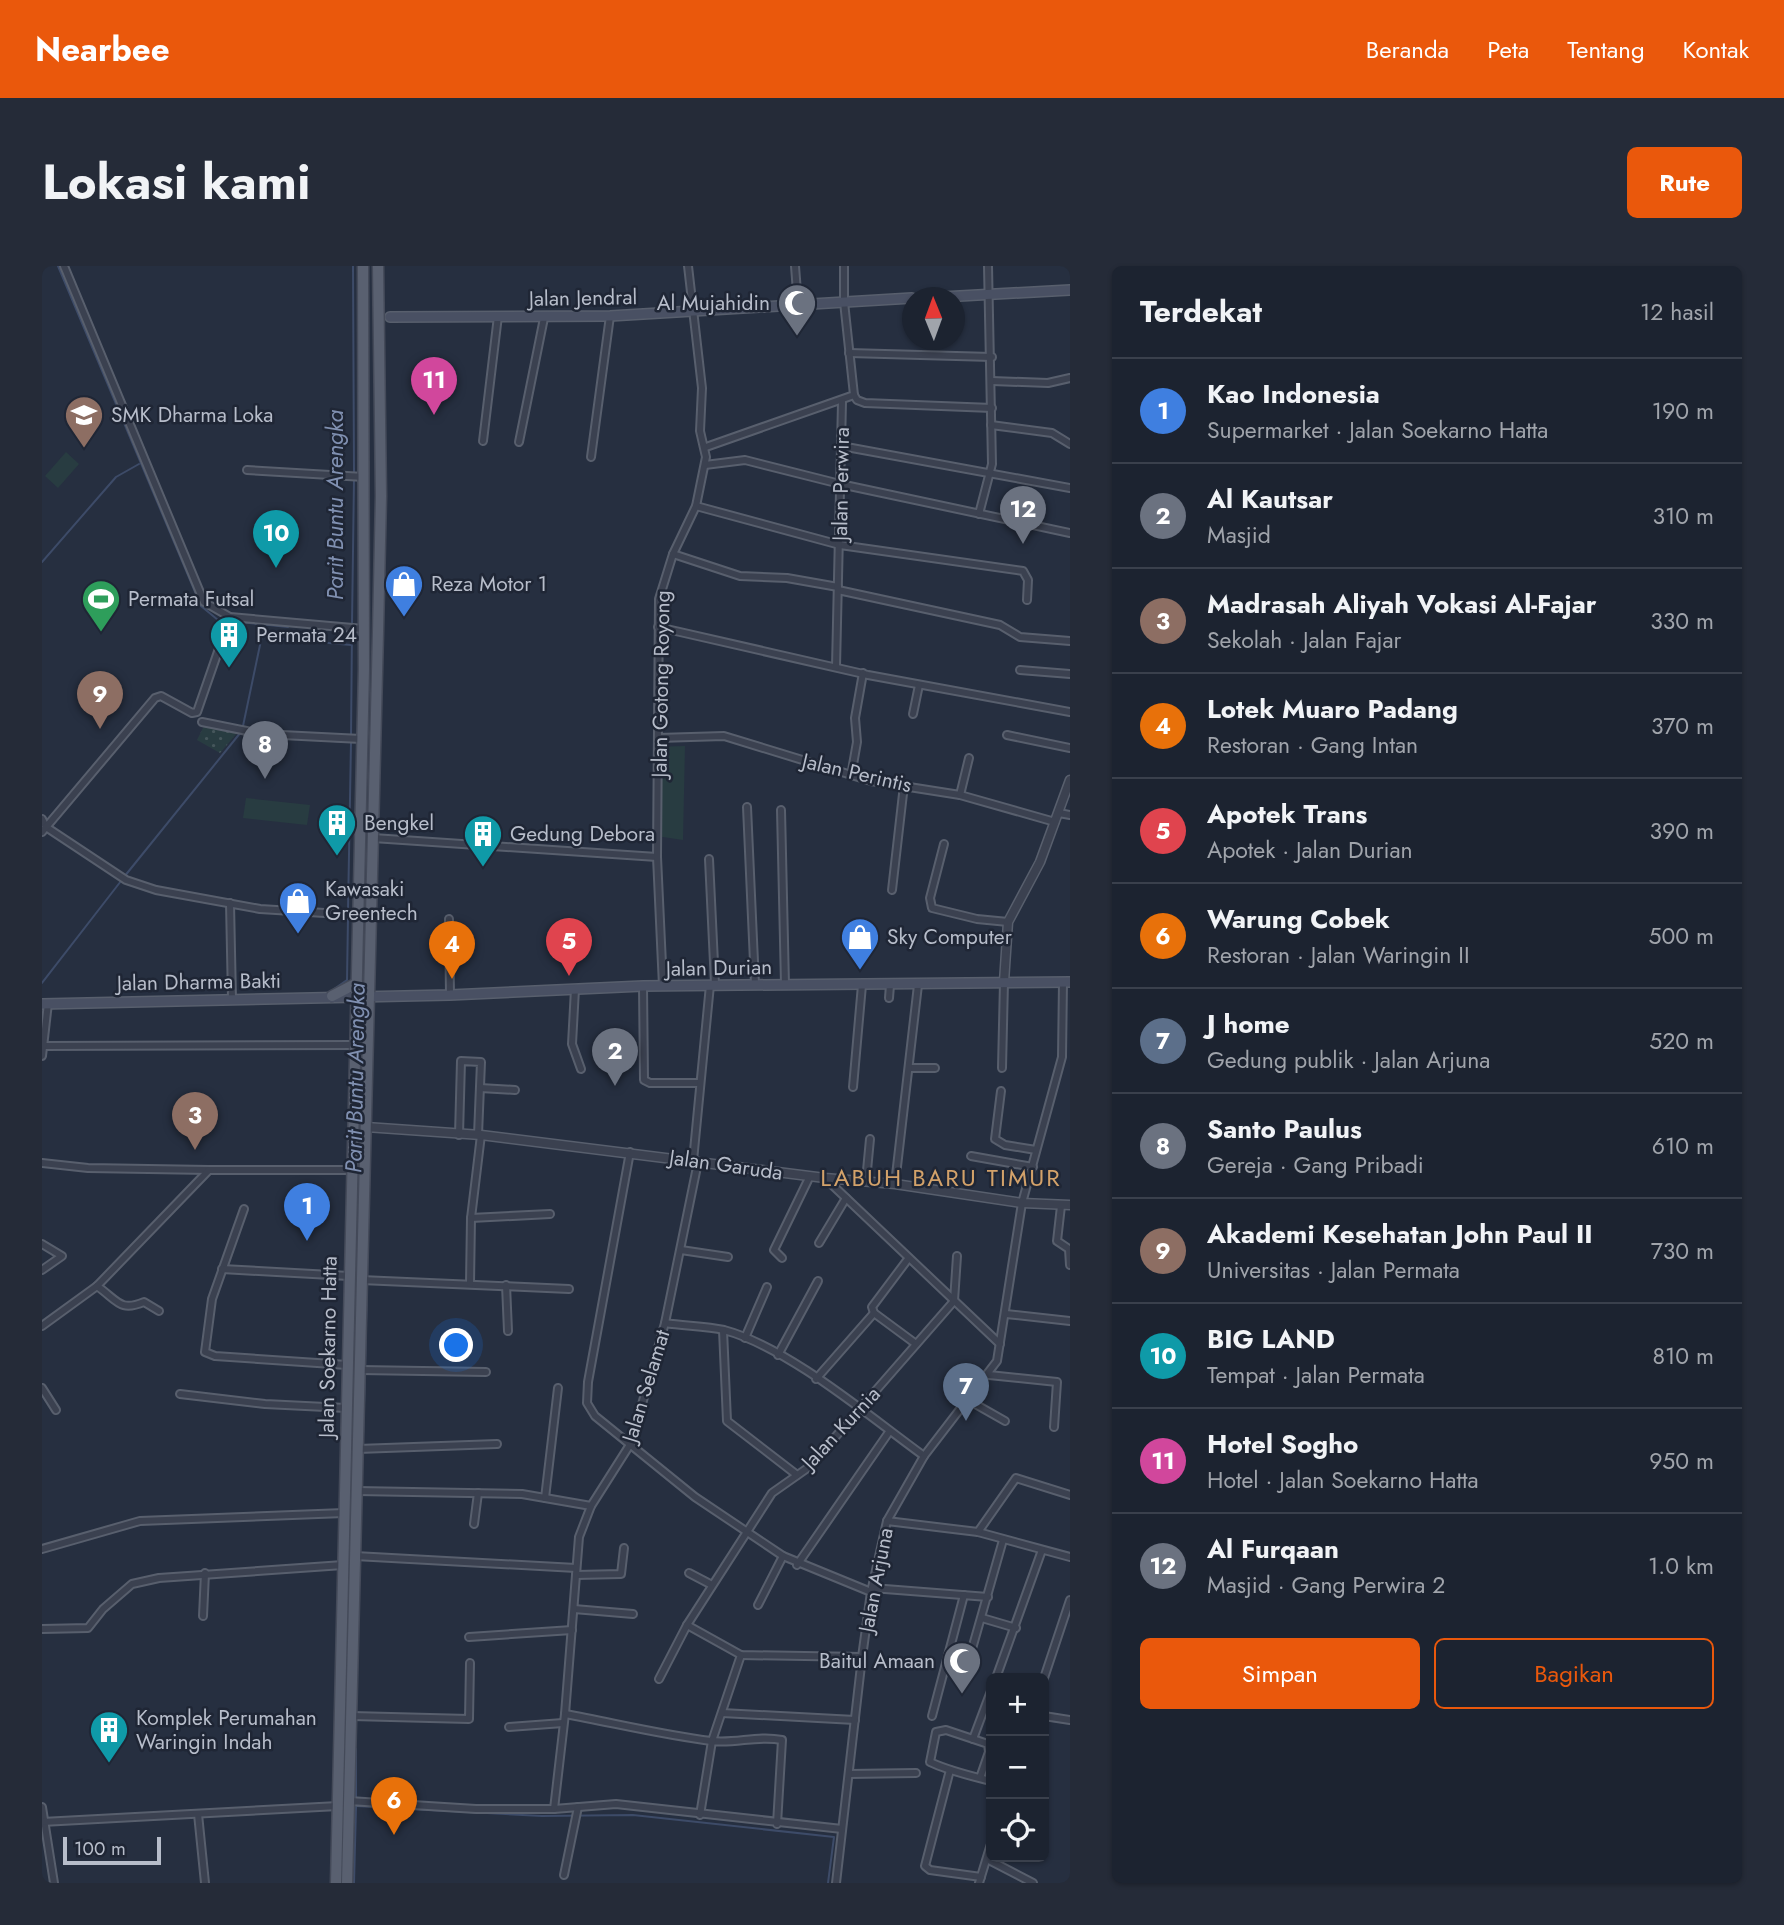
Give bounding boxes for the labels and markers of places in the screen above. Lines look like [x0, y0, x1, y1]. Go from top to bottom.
mosque icon: Al Mujahidin [776, 282, 818, 337]
place label: Al Mujahidin [657, 288, 770, 318]
pin: 11 [411, 357, 457, 415]
school or university icon: SMK Dharma Loka [63, 394, 105, 449]
place label: SMK Dharma Loka [111, 400, 273, 430]
pin: 12 [1000, 486, 1046, 544]
pin: 10 [253, 510, 299, 568]
shop icon: Reza Motor 1 [383, 563, 425, 618]
place label: Reza Motor 1 [431, 569, 547, 599]
sports icon: Permata Futsal [80, 578, 122, 633]
place label: Permata Futsal [128, 584, 254, 614]
building icon: Permata 24 [208, 614, 250, 669]
place label: Permata 24 [256, 620, 357, 650]
pin: 9 [77, 671, 123, 729]
pin: 8 [242, 721, 288, 779]
building icon: Bengkel [316, 802, 358, 857]
place label: Bengkel [364, 808, 434, 838]
building icon: Gedung Debora [462, 813, 504, 868]
place label: Gedung Debora [510, 819, 655, 849]
place label: Kawasaki Greentech [325, 874, 418, 928]
shop icon: Kawasaki Greentech [277, 880, 319, 935]
shop icon: Sky Computer [839, 916, 881, 971]
pin: 5 [546, 918, 592, 976]
pin: 4 [429, 921, 475, 979]
place label: Sky Computer [887, 922, 1013, 952]
pin: 2 [592, 1028, 638, 1086]
pin: 3 [172, 1092, 218, 1150]
pin: 1 [284, 1183, 330, 1241]
pin: 7 [943, 1363, 989, 1421]
mosque icon: Baitul Amaan [941, 1640, 983, 1695]
place label: Baitul Amaan [819, 1646, 935, 1676]
place label: Komplek Perumahan Waringin Indah [136, 1703, 317, 1757]
building icon: Komplek Perumahan Waringin Indah [88, 1709, 130, 1764]
pin: 6 [371, 1777, 417, 1835]

